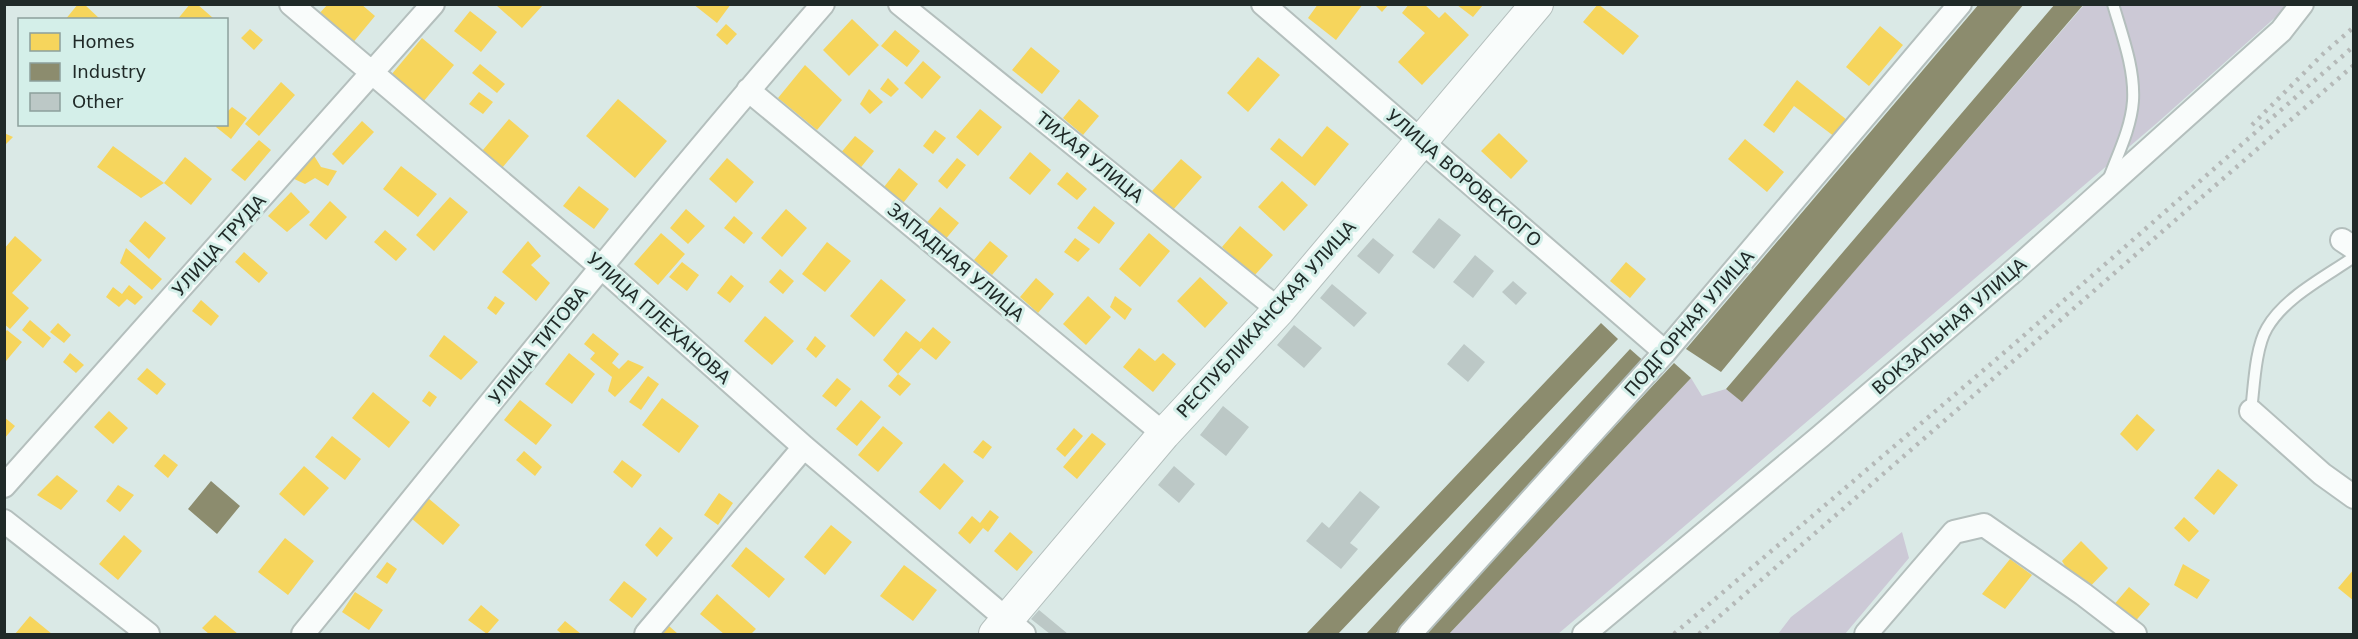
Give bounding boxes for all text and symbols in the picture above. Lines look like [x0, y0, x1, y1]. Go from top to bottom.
legend [18, 18, 228, 126]
text: Homes [72, 31, 135, 52]
text: Industry [72, 61, 146, 82]
text: Other [72, 91, 124, 112]
street label: УЛИЦА ВОРОВСКОГО [1382, 105, 1546, 251]
street label: ТИХАЯ УЛИЦА [1031, 107, 1148, 207]
street label: УЛИЦА ТРУДА [168, 189, 270, 300]
street label: ЗАПАДНАЯ УЛИЦА [883, 199, 1029, 326]
street label: РЕСПУБЛИКАНСКАЯ УЛИЦА [1172, 216, 1360, 422]
street label: ПОДГОРНАЯ УЛИЦА [1620, 245, 1758, 400]
street label: УЛИЦА ПЛЕХАНОВА [583, 248, 735, 388]
street label: ВОКЗАЛЬНАЯ УЛИЦА [1868, 253, 2031, 399]
street label: УЛИЦА ТИТОВА [484, 282, 592, 408]

